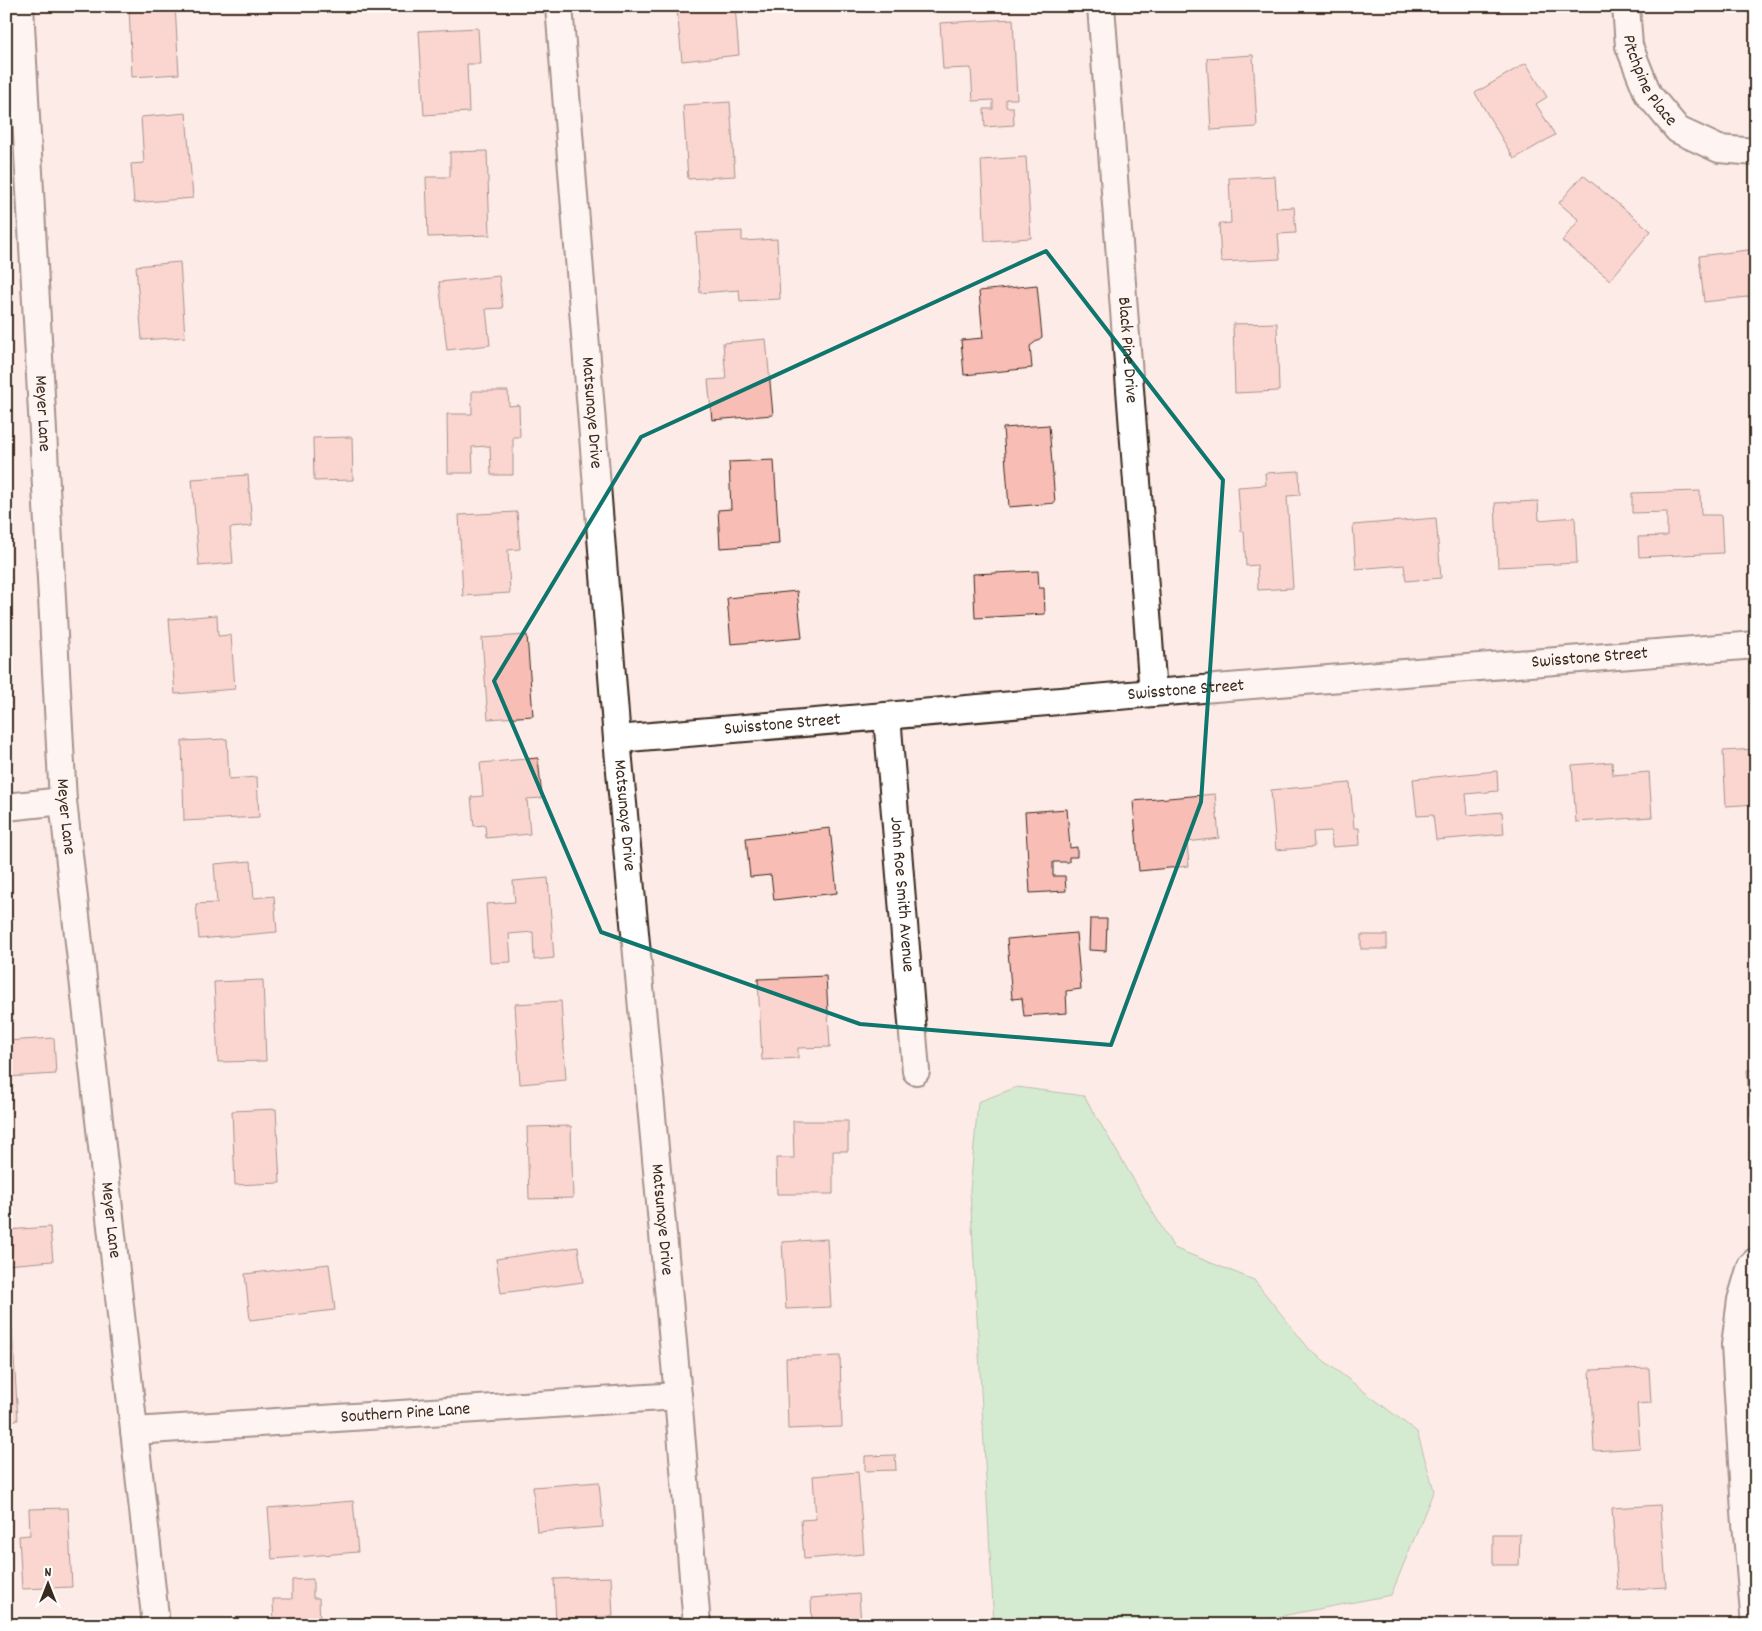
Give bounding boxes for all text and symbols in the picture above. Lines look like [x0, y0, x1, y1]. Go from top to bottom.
street label: Pitchpine Place [1616, 34, 1683, 132]
street label: Black Pine Drive [1111, 296, 1144, 404]
street label: Matsunaye Drive [574, 356, 608, 470]
street label: Meyer Lane [27, 374, 57, 452]
street label: Swisstone Street [1530, 641, 1649, 675]
street label: Swisstone Street [1127, 673, 1245, 708]
street label: Swisstone Street [723, 707, 842, 742]
street label: Matsunaye Drive [606, 759, 642, 872]
street label: Meyer Lane [49, 778, 82, 856]
street label: John Roe Smith Avenue [883, 816, 920, 973]
street label: Matsunaye Drive [644, 1163, 679, 1277]
street label: Meyer Lane [94, 1181, 127, 1260]
street label: Southern Pine Lane [340, 1397, 471, 1430]
north arrow [22, 1558, 72, 1608]
text: N [45, 1563, 52, 1583]

